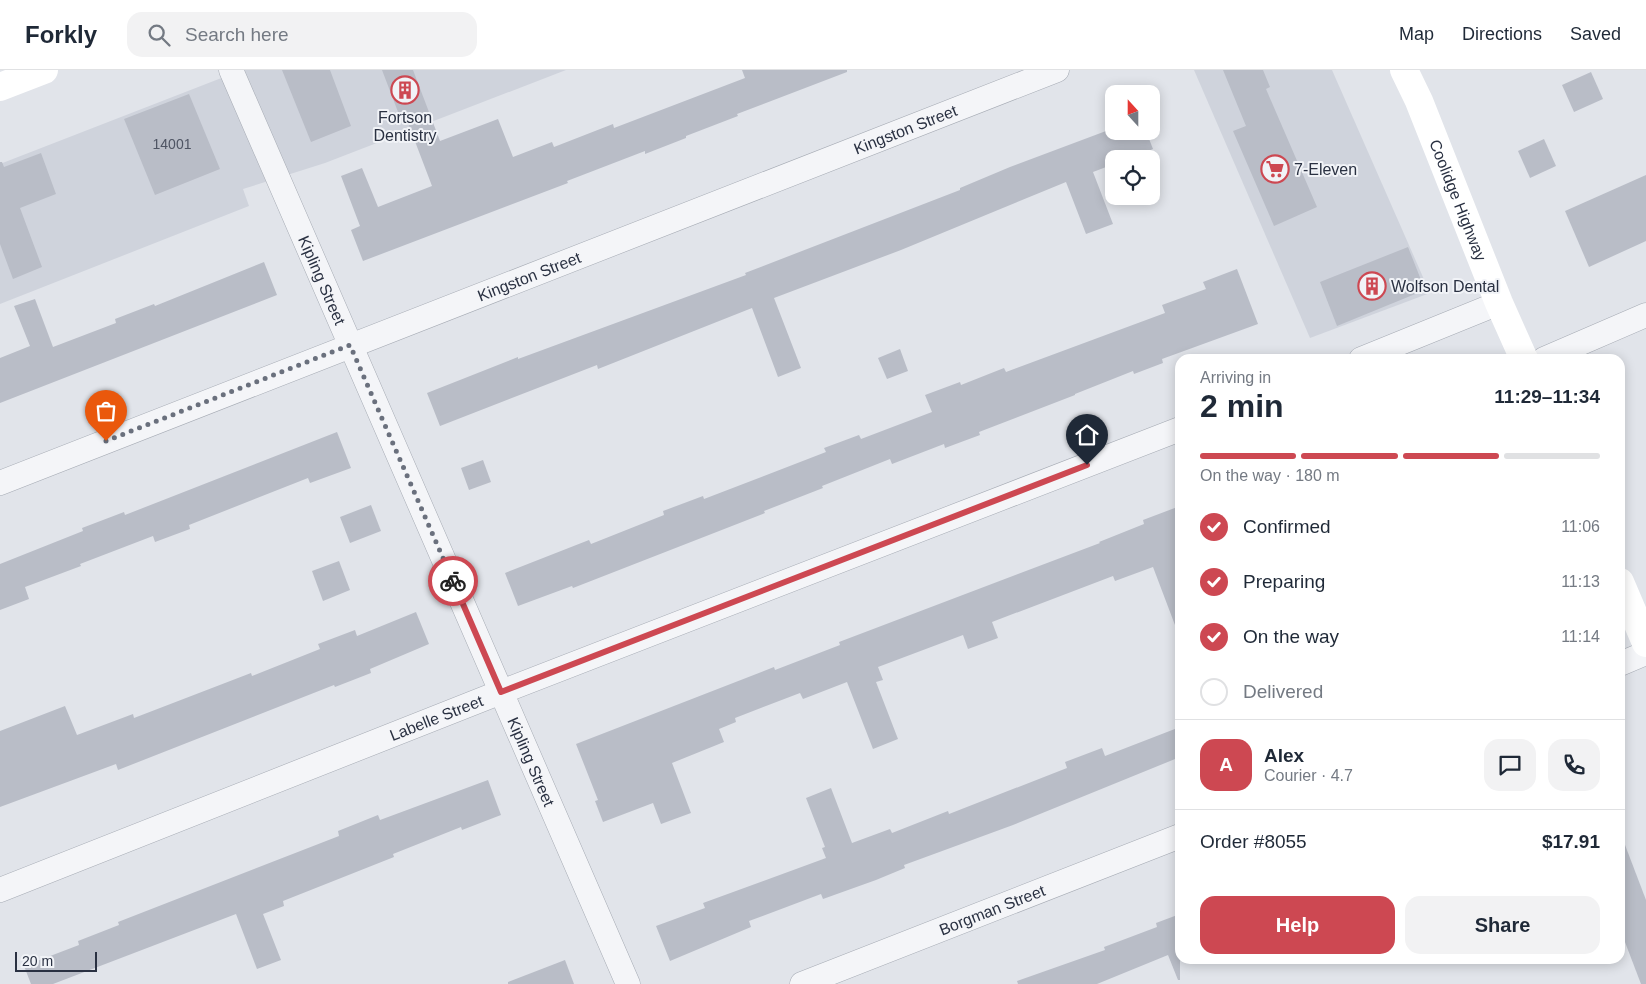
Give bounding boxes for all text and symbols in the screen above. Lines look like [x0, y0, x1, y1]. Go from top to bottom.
search box [127, 12, 477, 57]
text: Forkly [25, 21, 97, 48]
icon: search [145, 21, 173, 49]
text: Search here [185, 24, 289, 45]
text: Map [1399, 24, 1434, 44]
text: Directions [1462, 24, 1542, 44]
text: Saved [1570, 24, 1621, 44]
building icon: Fortson Dentistry [390, 75, 420, 105]
north arrow [1105, 85, 1160, 140]
map controls [1105, 85, 1160, 205]
street label: Kingston Street [851, 102, 960, 158]
place label: Fortson Dentistry [373, 109, 437, 144]
house number: 14001 [153, 136, 192, 152]
street label: Coolidge Highway [1426, 137, 1489, 263]
button: locate [1105, 150, 1160, 205]
supermarket icon: 7-Eleven [1260, 154, 1290, 184]
place label: 7-Eleven [1294, 161, 1357, 178]
street label: Kipling Street [295, 233, 349, 328]
street label: Kingston Street [475, 249, 584, 305]
building icon: Wolfson Dental [1357, 271, 1387, 301]
place label: Wolfson Dental [1391, 278, 1499, 295]
text: Arriving in [1200, 369, 1271, 386]
text: 11:29–11:34 [1494, 386, 1600, 407]
text: 2 min [1200, 388, 1284, 424]
pin [85, 390, 127, 441]
icon: bag [92, 397, 120, 425]
pin [1066, 414, 1108, 465]
icon: home [1073, 421, 1101, 449]
text: On the way · 180 m [1200, 467, 1340, 484]
icon: check [1200, 513, 1228, 541]
text: Confirmed [1243, 516, 1331, 537]
text: 11:06 [1561, 518, 1600, 535]
courier [428, 556, 478, 606]
icon: bike [439, 567, 467, 595]
icon: check [1200, 568, 1228, 596]
text: Preparing [1243, 571, 1325, 592]
text: 11:13 [1561, 573, 1600, 590]
icon: check [1200, 623, 1228, 651]
text: On the way [1243, 626, 1339, 647]
text: 11:14 [1561, 628, 1600, 645]
text: Delivered [1243, 681, 1323, 702]
street label: Labelle Street [387, 692, 486, 744]
street label: Kipling Street [504, 715, 558, 809]
button: chat [1484, 739, 1536, 791]
button: phone [1548, 739, 1600, 791]
text: Alex [1264, 745, 1304, 766]
text: A [1219, 754, 1233, 775]
text: Courier · 4.7 [1264, 767, 1353, 784]
text: Order #8055 [1200, 831, 1307, 852]
text: $17.91 [1542, 831, 1600, 852]
street label: Borgman Street [937, 882, 1048, 938]
button: Help [1200, 896, 1395, 954]
button: Share [1405, 896, 1600, 954]
scale bar [15, 949, 98, 972]
text: 20 m [22, 953, 53, 969]

